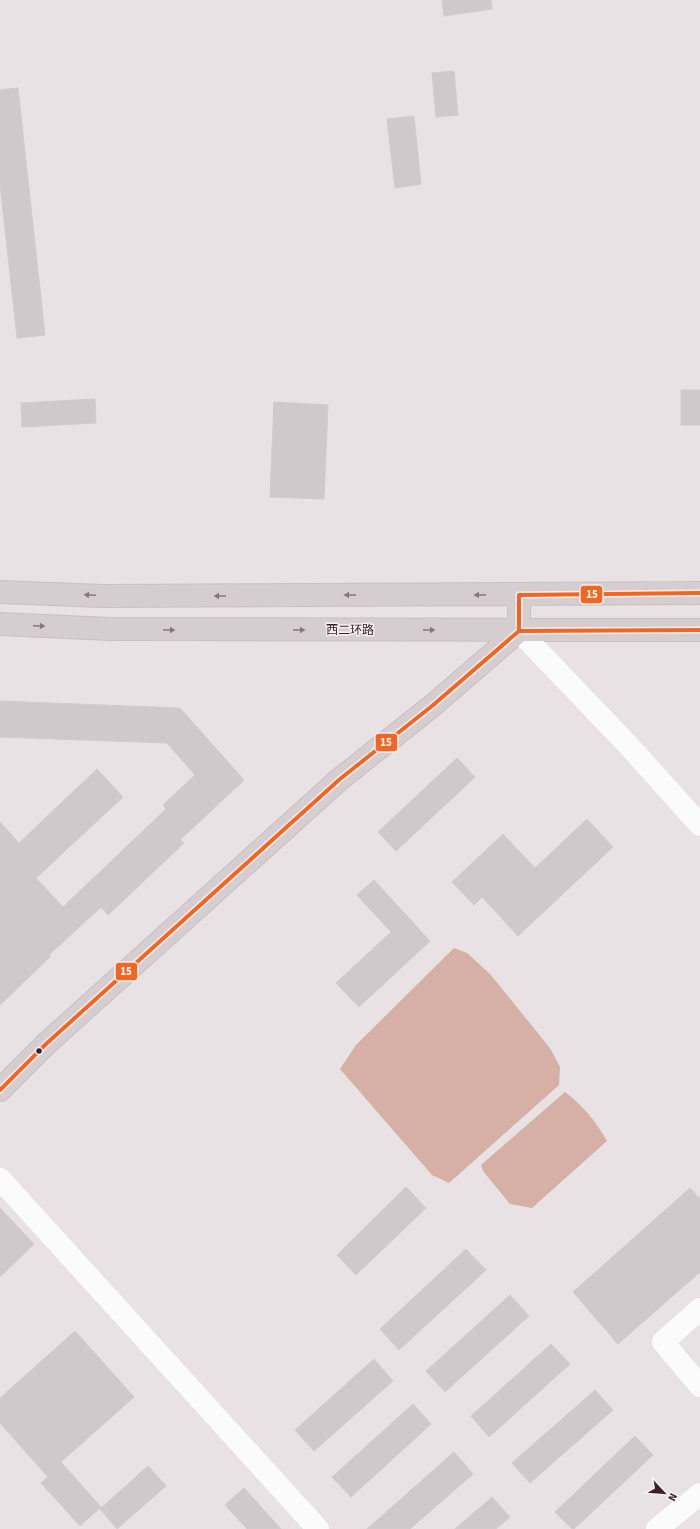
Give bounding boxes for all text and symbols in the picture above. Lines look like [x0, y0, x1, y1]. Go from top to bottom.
line badge: 15 [580, 585, 603, 604]
text: 15 [586, 587, 598, 602]
one-way arrow [84, 592, 96, 599]
one-way arrow [214, 592, 226, 599]
one-way arrow [343, 592, 356, 598]
one-way arrow [473, 592, 486, 598]
street label: 西二环路 [326, 622, 374, 639]
one-way arrow [33, 623, 46, 629]
one-way arrow [163, 627, 176, 633]
one-way arrow [293, 627, 306, 633]
one-way arrow [423, 627, 436, 633]
line badge: 15 [375, 733, 398, 752]
text: 15 [380, 735, 392, 750]
line badge: 15 [115, 962, 138, 981]
text: 15 [120, 964, 132, 979]
unlabelled marker [34, 1046, 44, 1056]
north arrow [644, 1473, 684, 1513]
text: N [664, 1491, 681, 1504]

